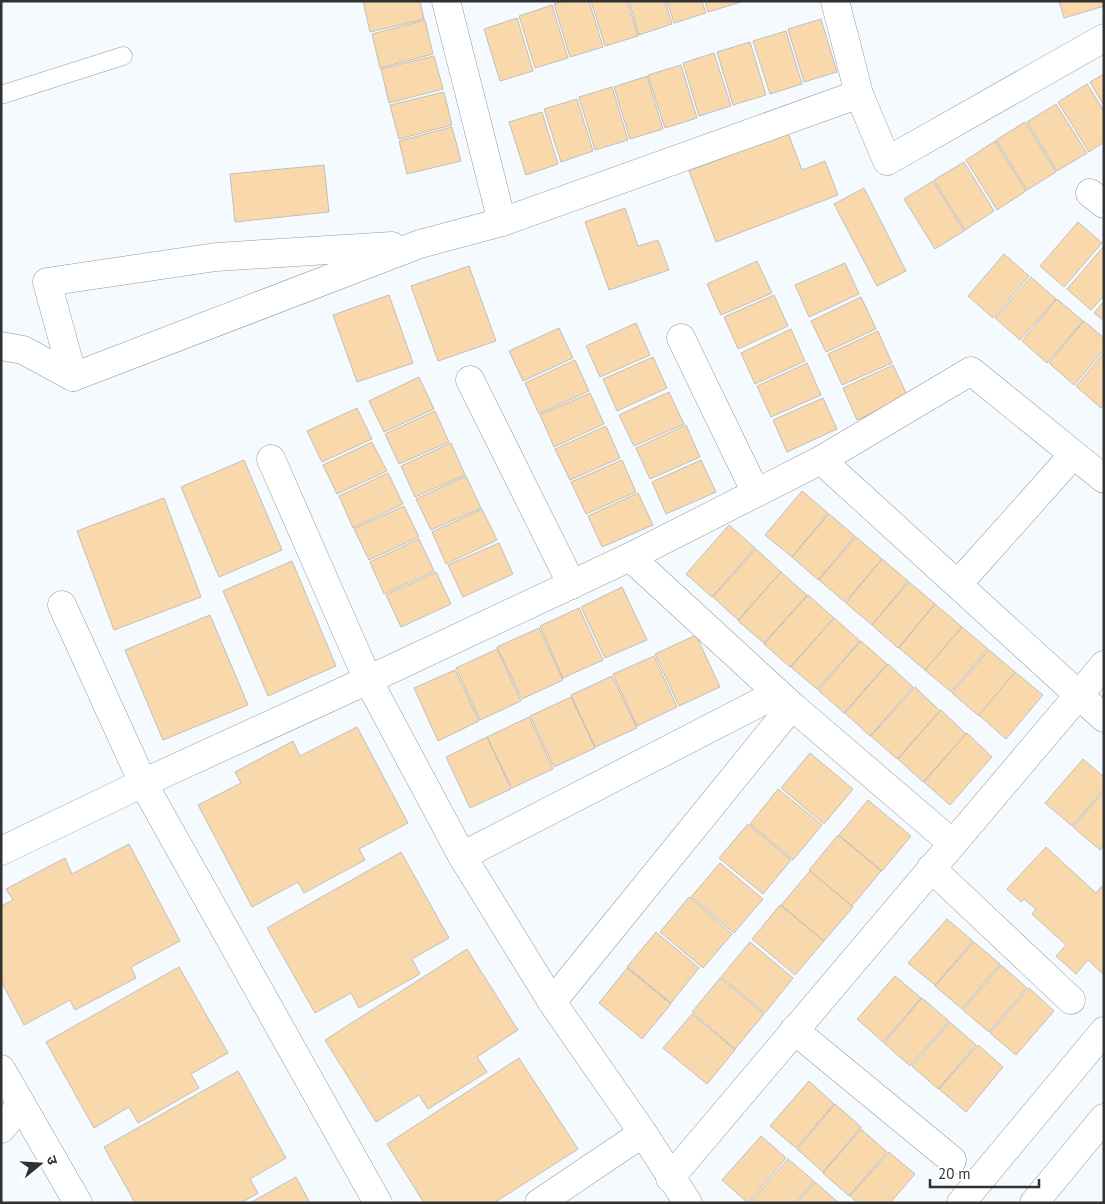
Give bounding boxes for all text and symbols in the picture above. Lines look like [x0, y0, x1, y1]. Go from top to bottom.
north arrow [15, 1139, 65, 1189]
text: उ [43, 1153, 62, 1167]
scale bar [930, 1156, 1039, 1188]
text: 20 m [938, 1164, 971, 1183]

